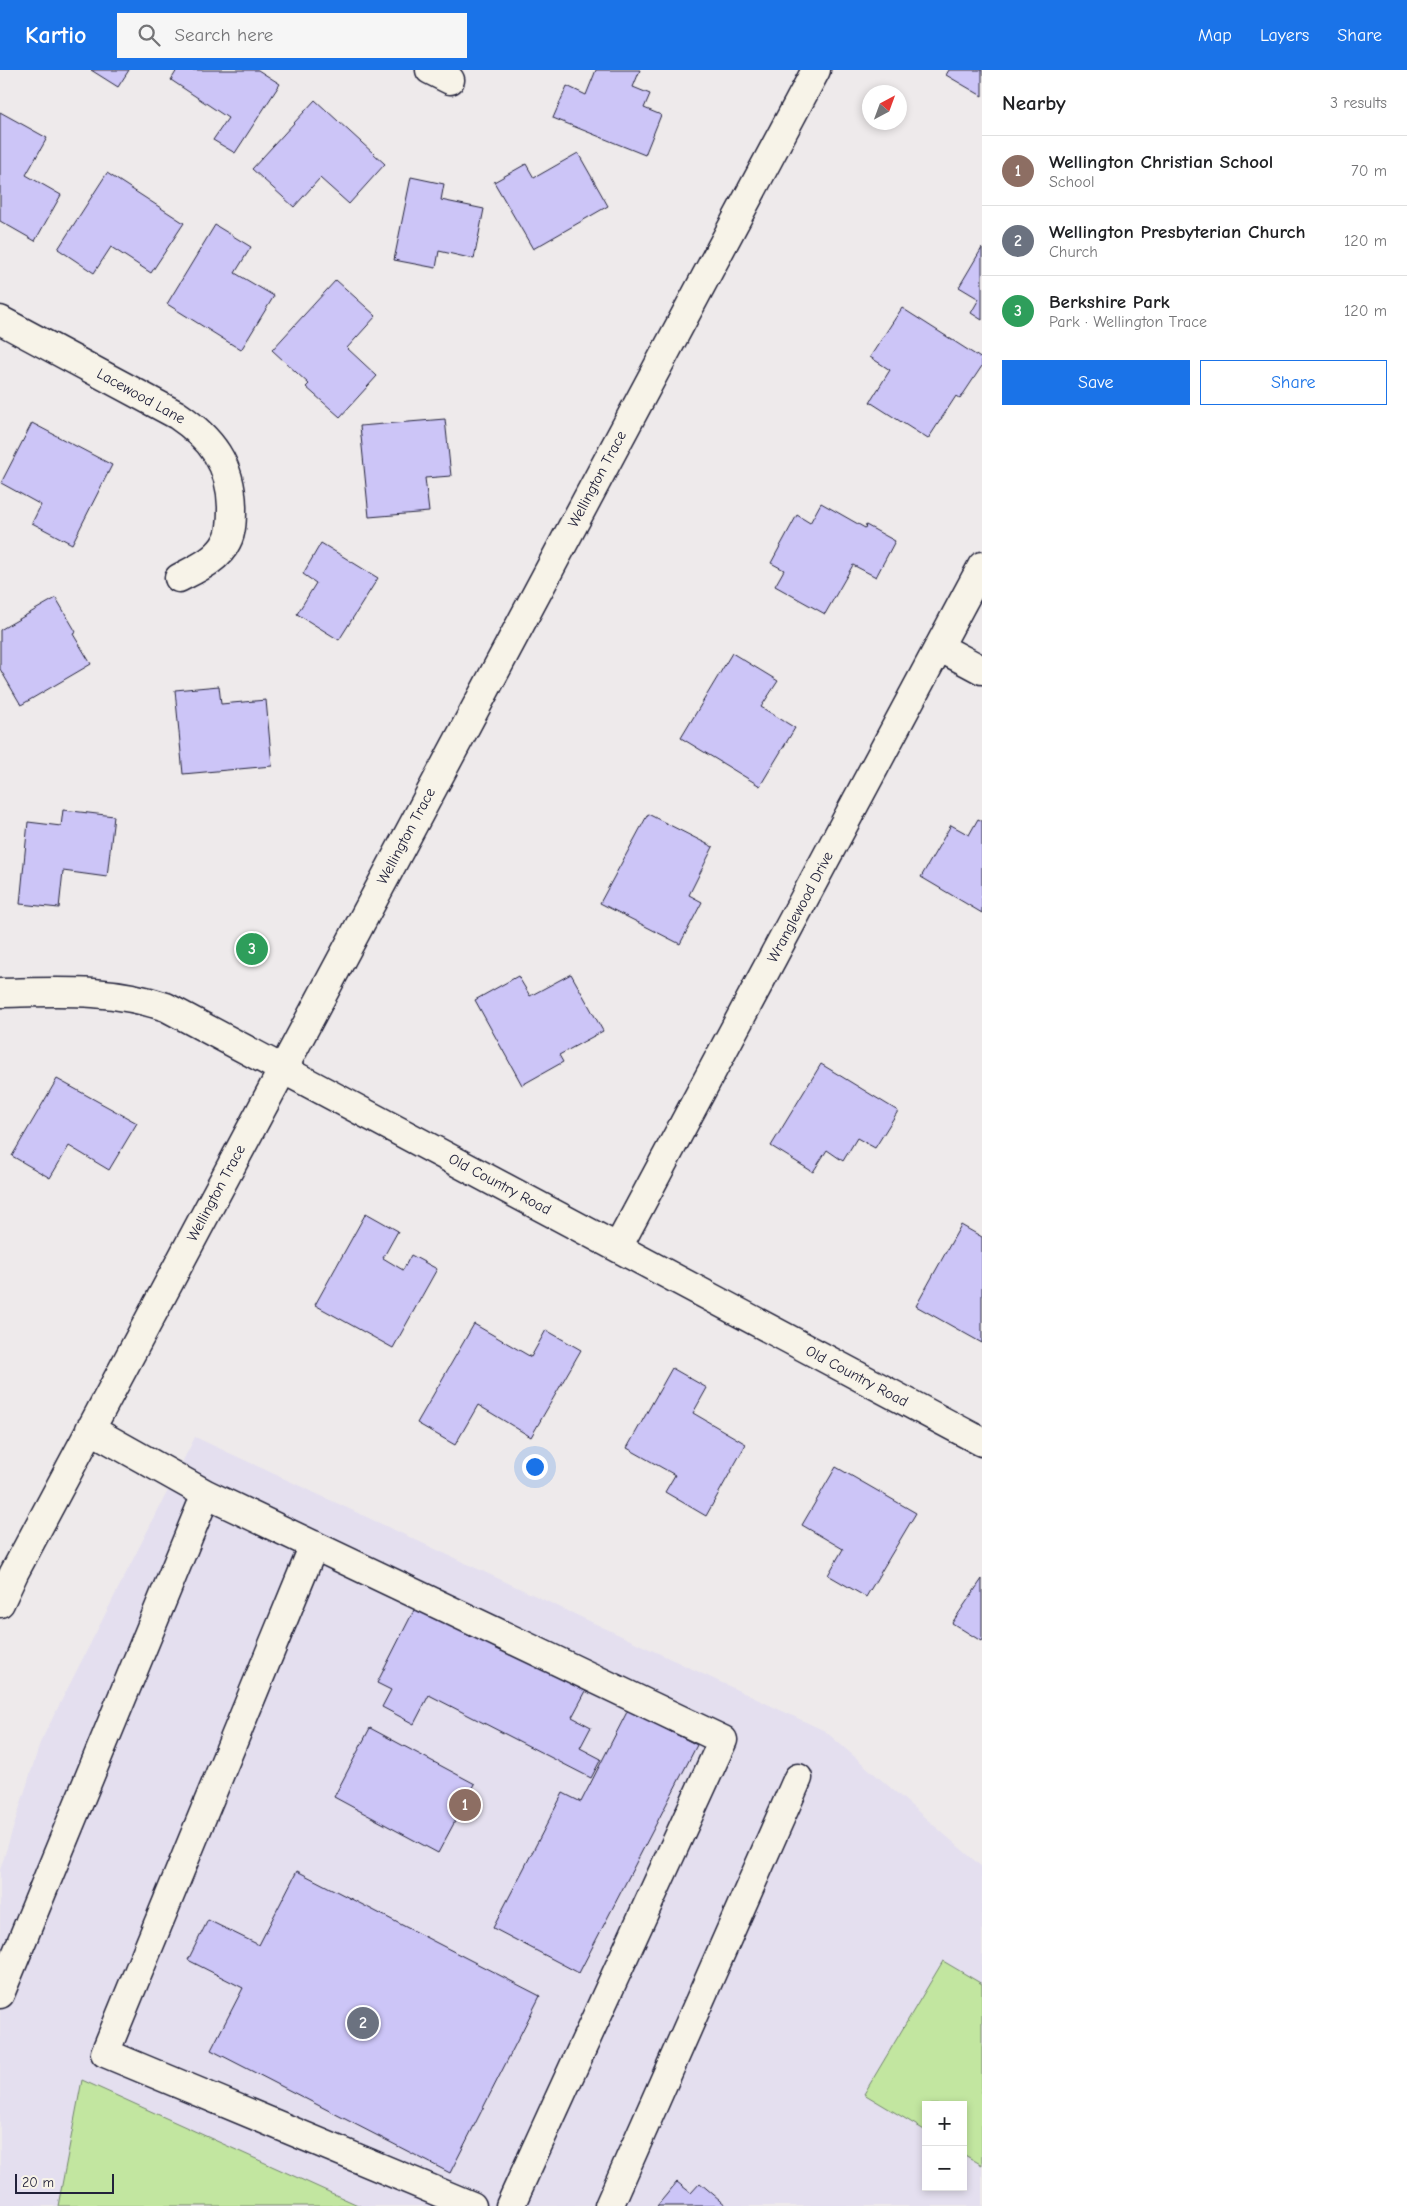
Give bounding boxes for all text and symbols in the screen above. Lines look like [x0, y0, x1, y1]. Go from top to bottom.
search box [117, 13, 467, 58]
text: Kartio [25, 21, 87, 49]
icon: search [135, 21, 163, 49]
text: Search here [175, 24, 273, 46]
text: Map [1198, 25, 1232, 46]
text: Layers [1260, 25, 1309, 46]
text: Share [1337, 25, 1382, 46]
north arrow [862, 85, 907, 130]
text: Nearby [1002, 91, 1066, 115]
text: 3 results [1330, 94, 1387, 112]
text: Wellington Christian School [1049, 151, 1273, 173]
text: 1 [1015, 162, 1021, 180]
text: 70 m [1351, 162, 1387, 180]
text: School [1049, 173, 1095, 191]
text: Wellington Presbyterian Church [1049, 221, 1305, 243]
text: 2 [1014, 232, 1022, 250]
text: 120 m [1344, 232, 1387, 250]
text: Church [1049, 243, 1098, 261]
text: Berkshire Park [1049, 291, 1170, 313]
text: 3 [1014, 302, 1022, 320]
text: 120 m [1344, 302, 1387, 320]
text: Park · Wellington Trace [1049, 313, 1207, 331]
button: Save [1002, 360, 1190, 405]
button: Share [1200, 360, 1387, 405]
street label: Lacewood Lane [94, 364, 189, 428]
street label: Wellington Trace [564, 427, 630, 530]
street label: Wellington Trace [373, 784, 439, 887]
street label: Wranglewood Drive [763, 848, 837, 966]
pin: 3 [236, 930, 268, 968]
street label: Wellington Trace [183, 1141, 249, 1244]
street label: Old Country Road [446, 1149, 554, 1219]
street label: Old Country Road [803, 1341, 911, 1411]
your location [522, 1454, 548, 1480]
pin: 1 [449, 1786, 481, 1824]
pin: 2 [347, 2004, 379, 2042]
map controls [922, 2101, 967, 2191]
button: + [922, 2101, 967, 2146]
button: − [922, 2146, 967, 2191]
scale bar [15, 2171, 114, 2194]
text: 20 m [22, 2174, 54, 2191]

